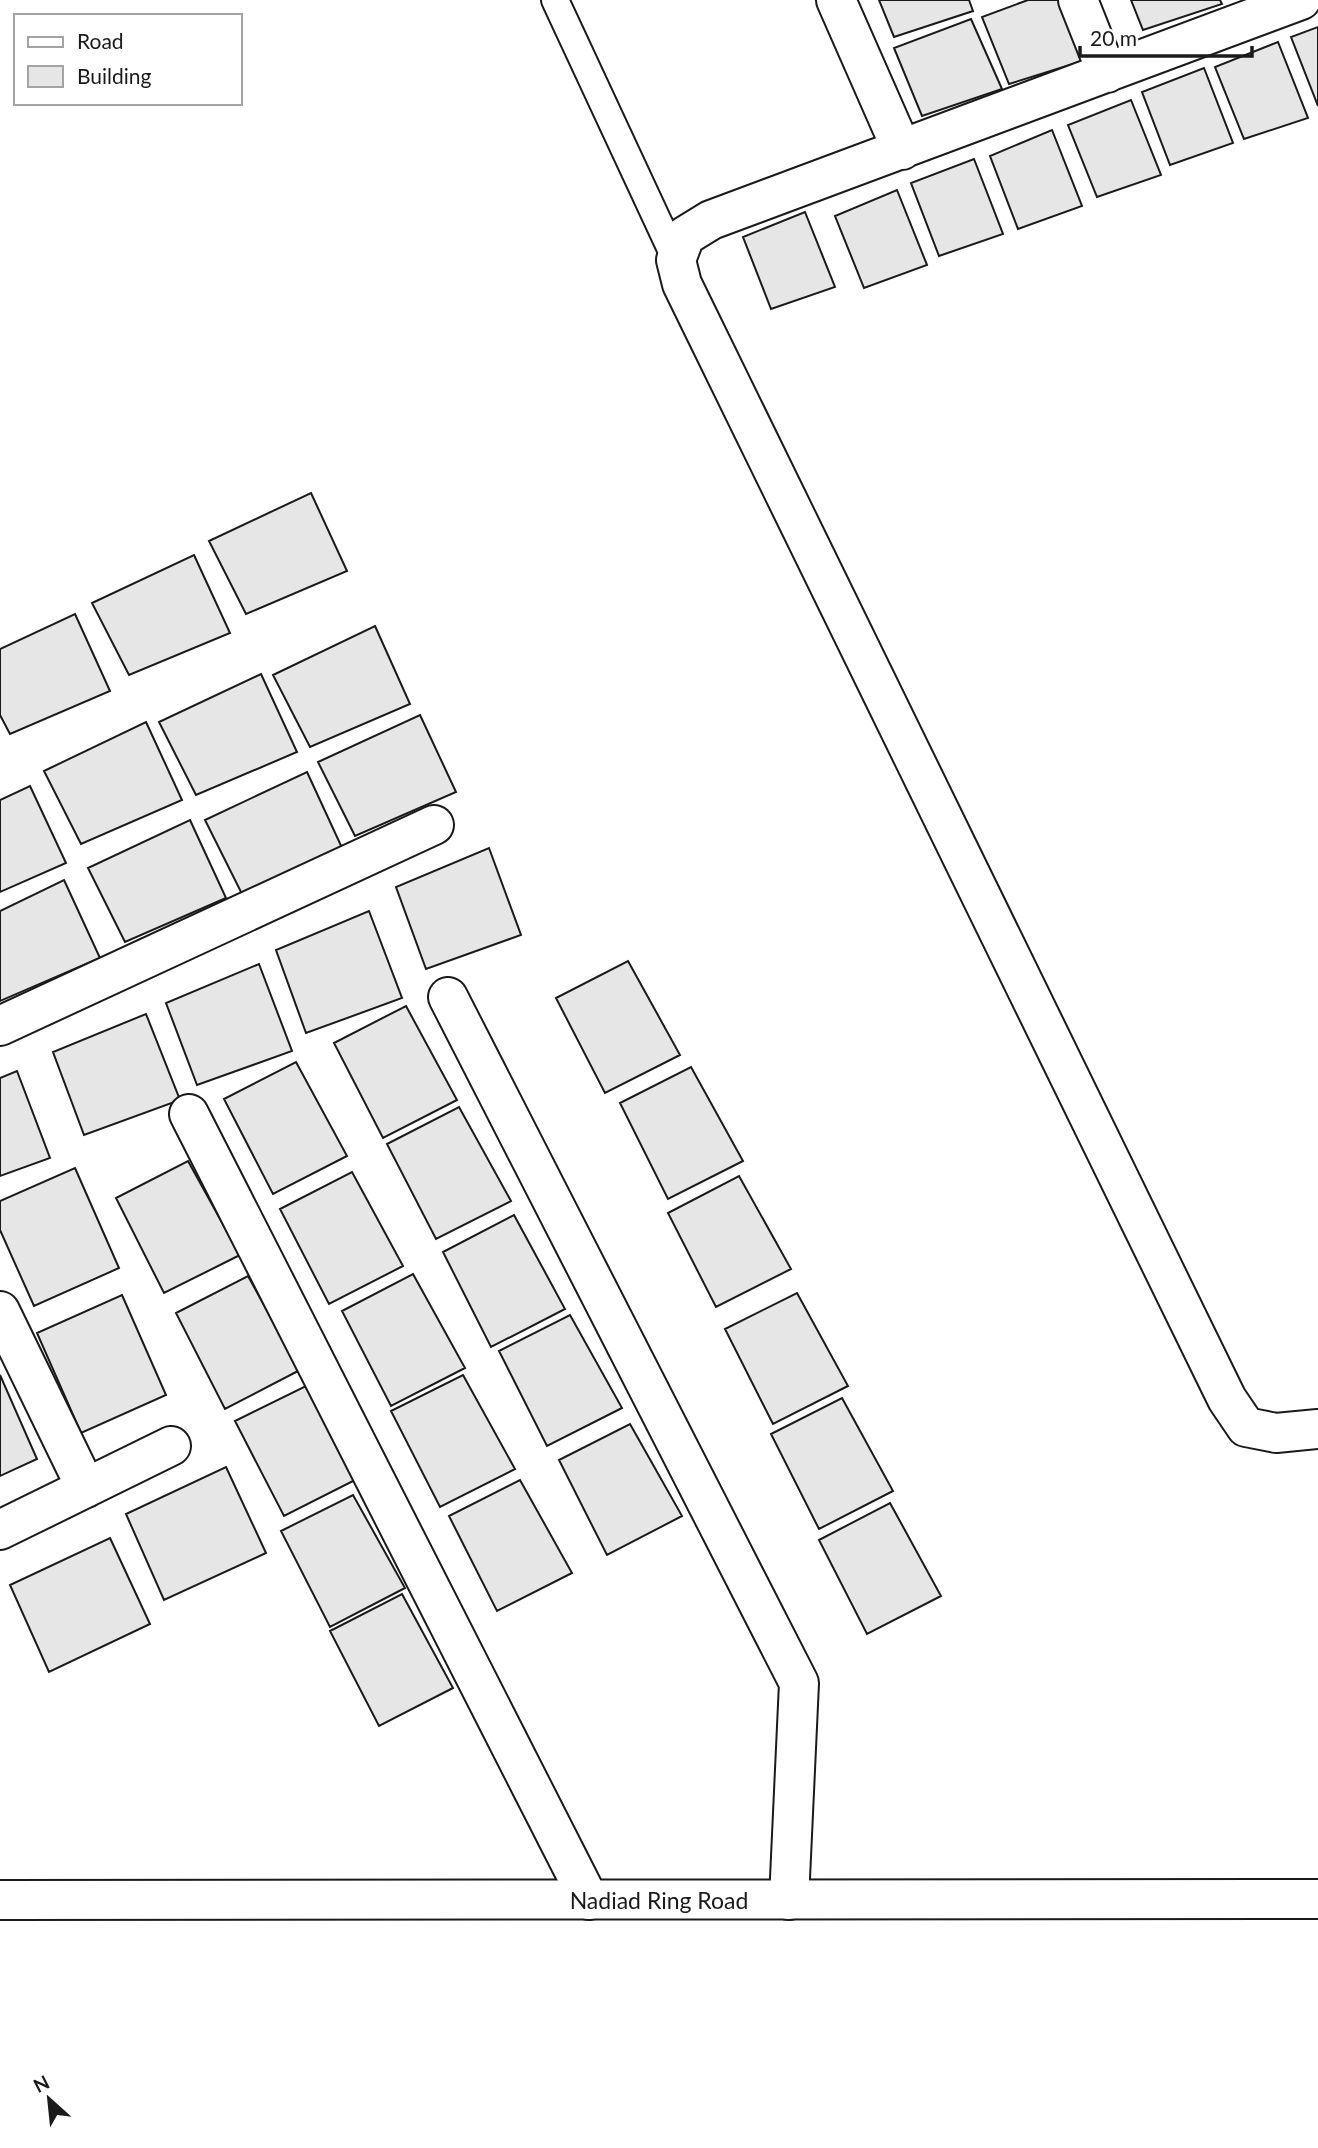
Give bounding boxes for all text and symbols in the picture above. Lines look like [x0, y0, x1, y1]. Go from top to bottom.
legend [14, 14, 242, 105]
scale bar [1080, 14, 1252, 58]
text: 20 m [1090, 25, 1137, 50]
text: Road [77, 28, 124, 53]
text: Building [77, 63, 152, 88]
street label: Nadiad Ring Road [570, 1886, 748, 1914]
north arrow [14, 2064, 84, 2134]
text: N [29, 2070, 53, 2097]

